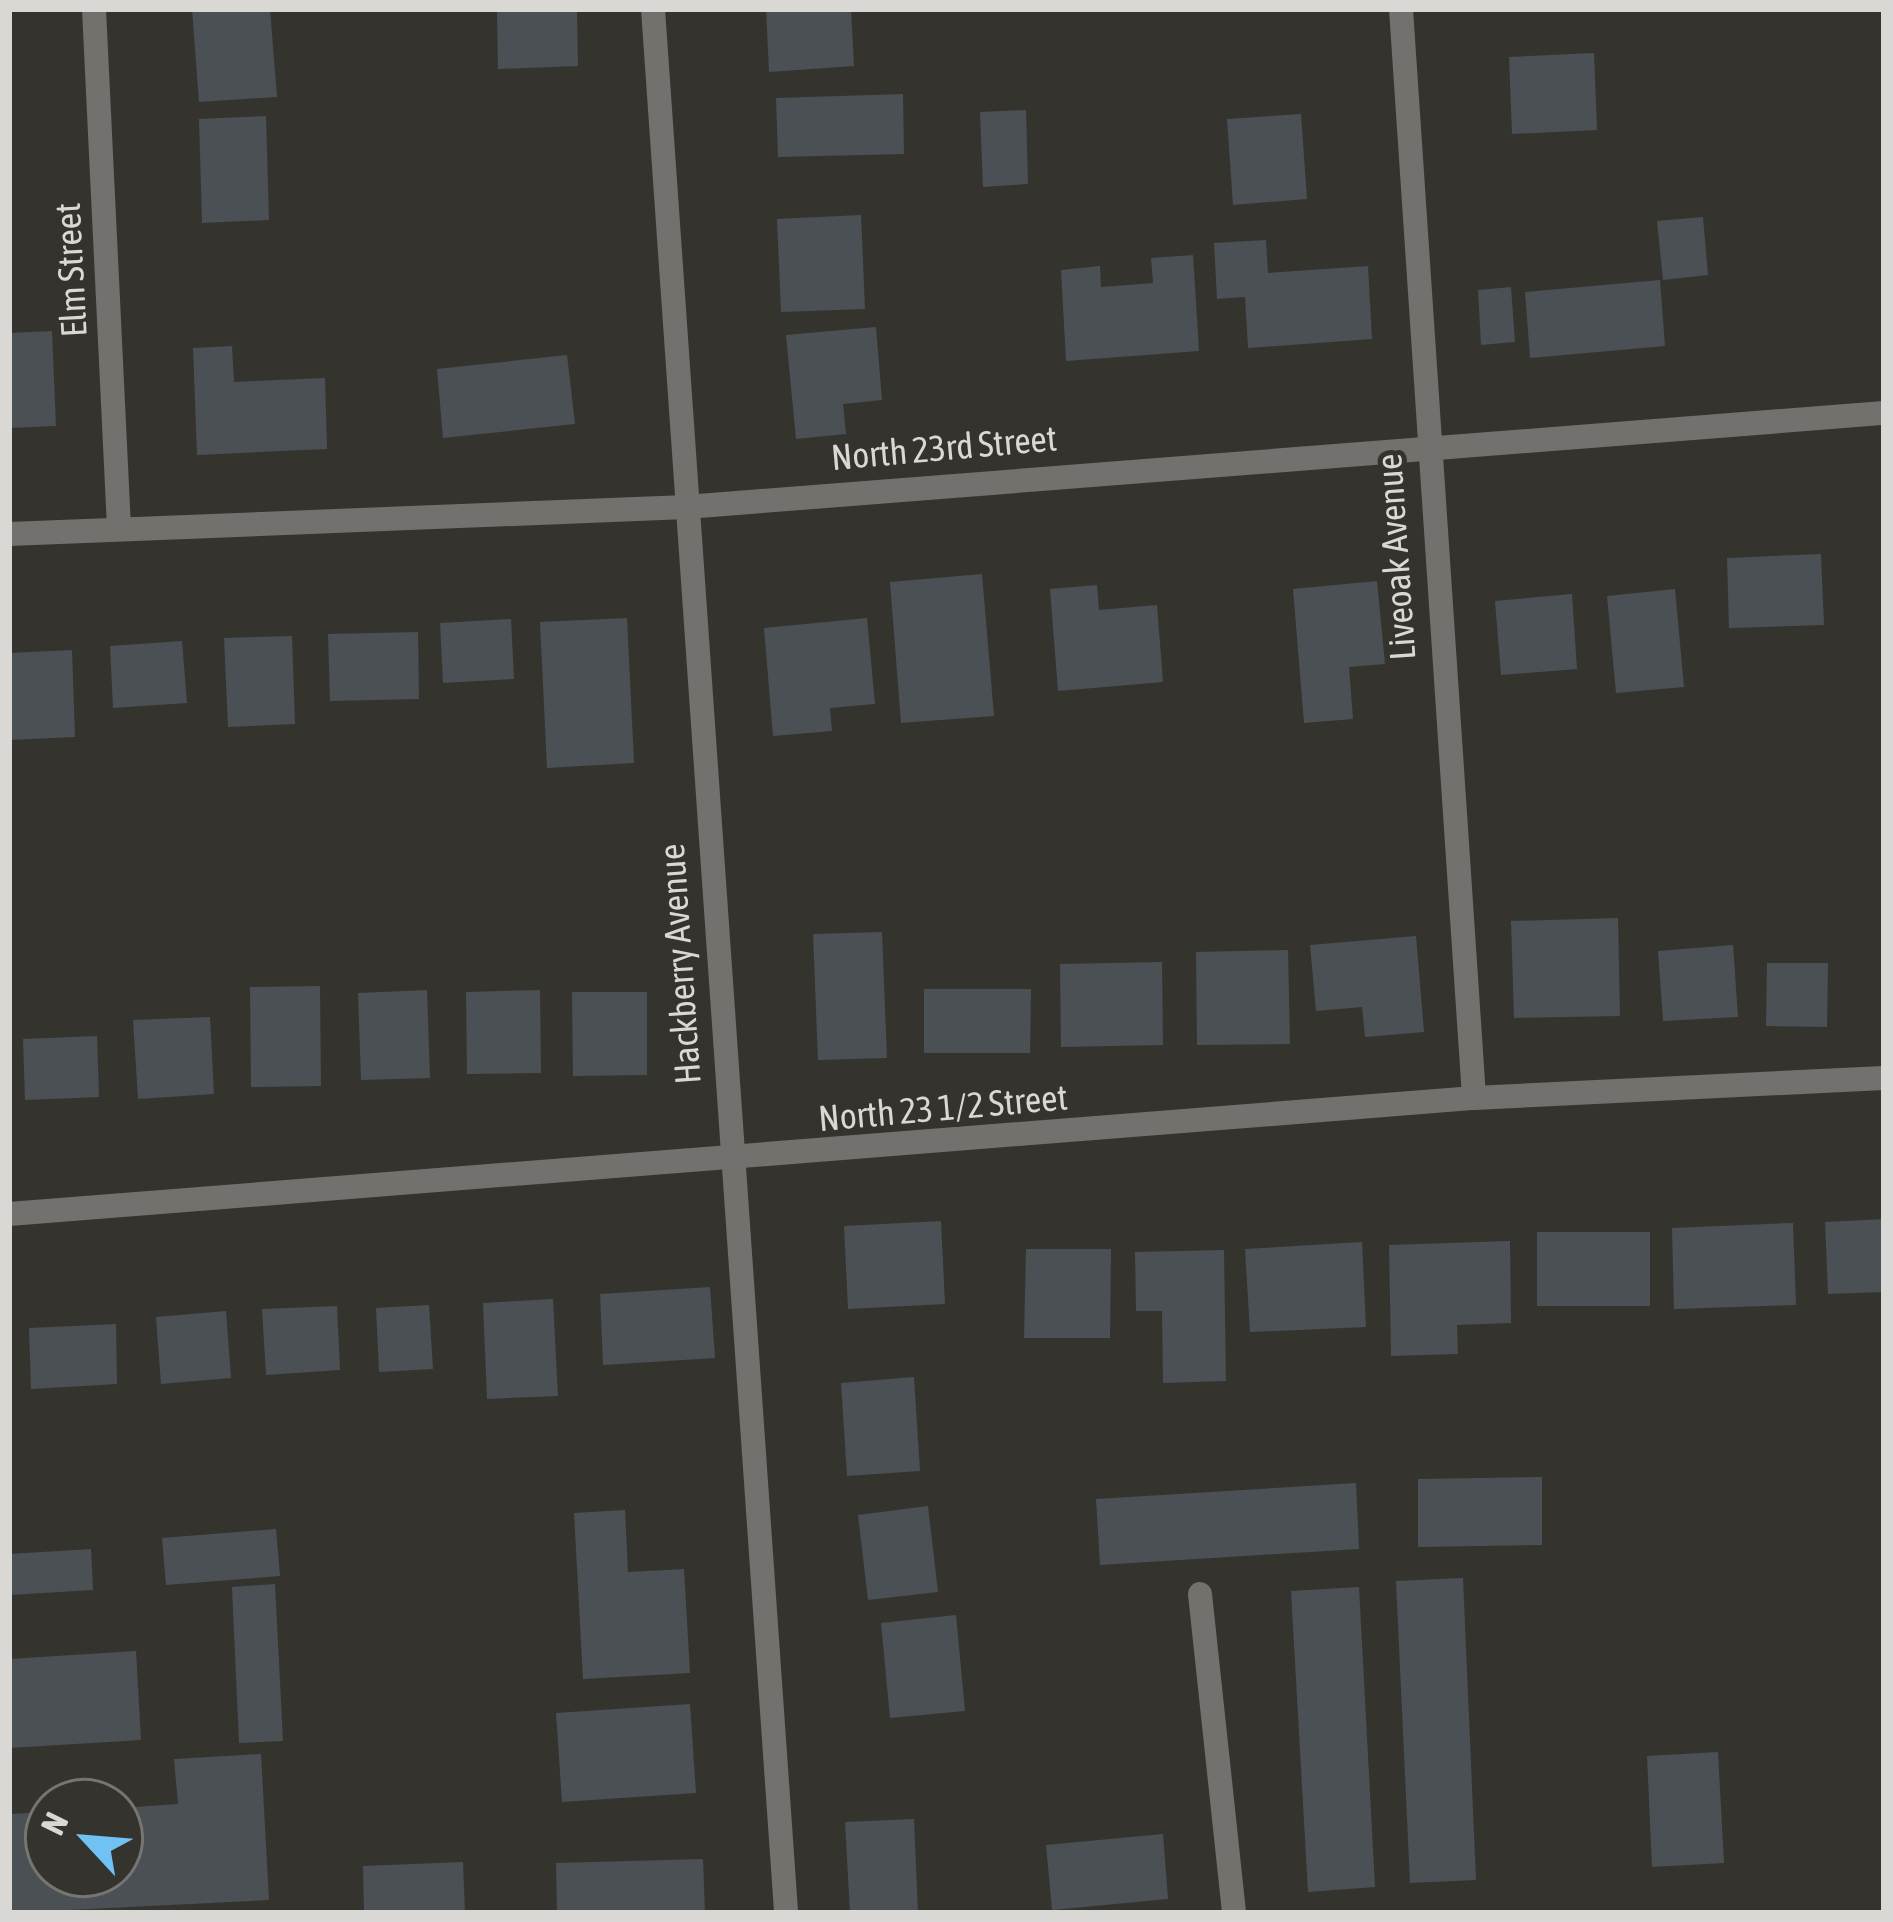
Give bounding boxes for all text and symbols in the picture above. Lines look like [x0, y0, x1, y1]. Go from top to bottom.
street label: Elm Street [46, 202, 96, 338]
street label: North 23rd Street [829, 417, 1059, 479]
street label: Liveoak Avenue [1367, 452, 1425, 662]
street label: Hackberry Avenue [650, 842, 710, 1086]
street label: North 23 1/2 Street [817, 1076, 1069, 1140]
north arrow [24, 1778, 144, 1898]
text: N [33, 1806, 76, 1841]

